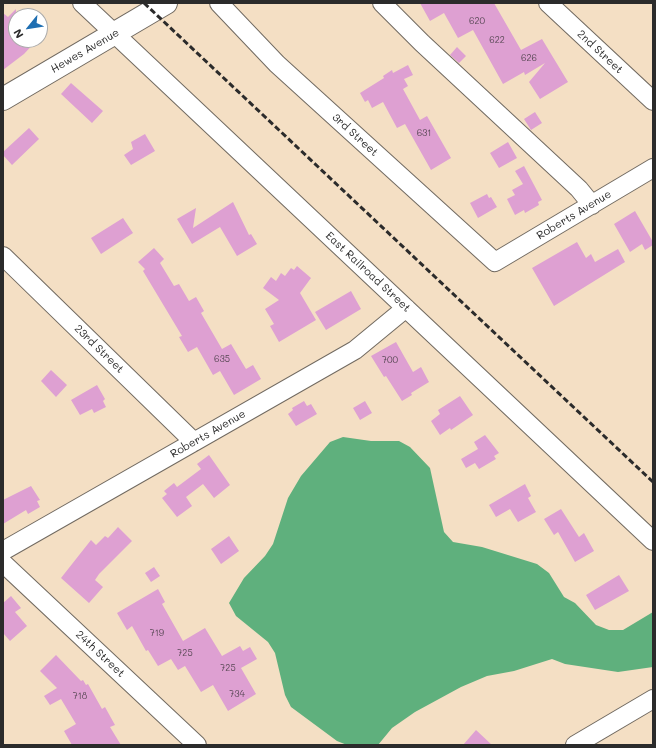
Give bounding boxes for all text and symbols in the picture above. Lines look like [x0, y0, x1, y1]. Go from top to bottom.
north arrow [8, 8, 48, 48]
house number: 620 [469, 16, 485, 26]
text: N [9, 26, 27, 41]
street label: Hewes Avenue [48, 26, 122, 76]
street label: 2nd Street [574, 27, 626, 77]
house number: 622 [489, 35, 505, 45]
house number: 626 [521, 53, 537, 63]
street label: 3rd Street [329, 111, 381, 159]
house number: 631 [417, 128, 431, 138]
street label: Roberts Avenue [534, 188, 614, 242]
street label: East Railroad Street [323, 229, 413, 315]
street label: 23rd Street [72, 322, 126, 376]
house number: 635 [214, 354, 230, 364]
house number: 700 [382, 355, 398, 365]
street label: Roberts Avenue [168, 407, 248, 461]
street label: 24th Street [73, 628, 127, 680]
house number: 719 [150, 628, 164, 638]
house number: 725 [177, 648, 193, 658]
house number: 725 [220, 663, 236, 673]
house number: 734 [229, 689, 245, 699]
house number: 718 [73, 691, 87, 701]

